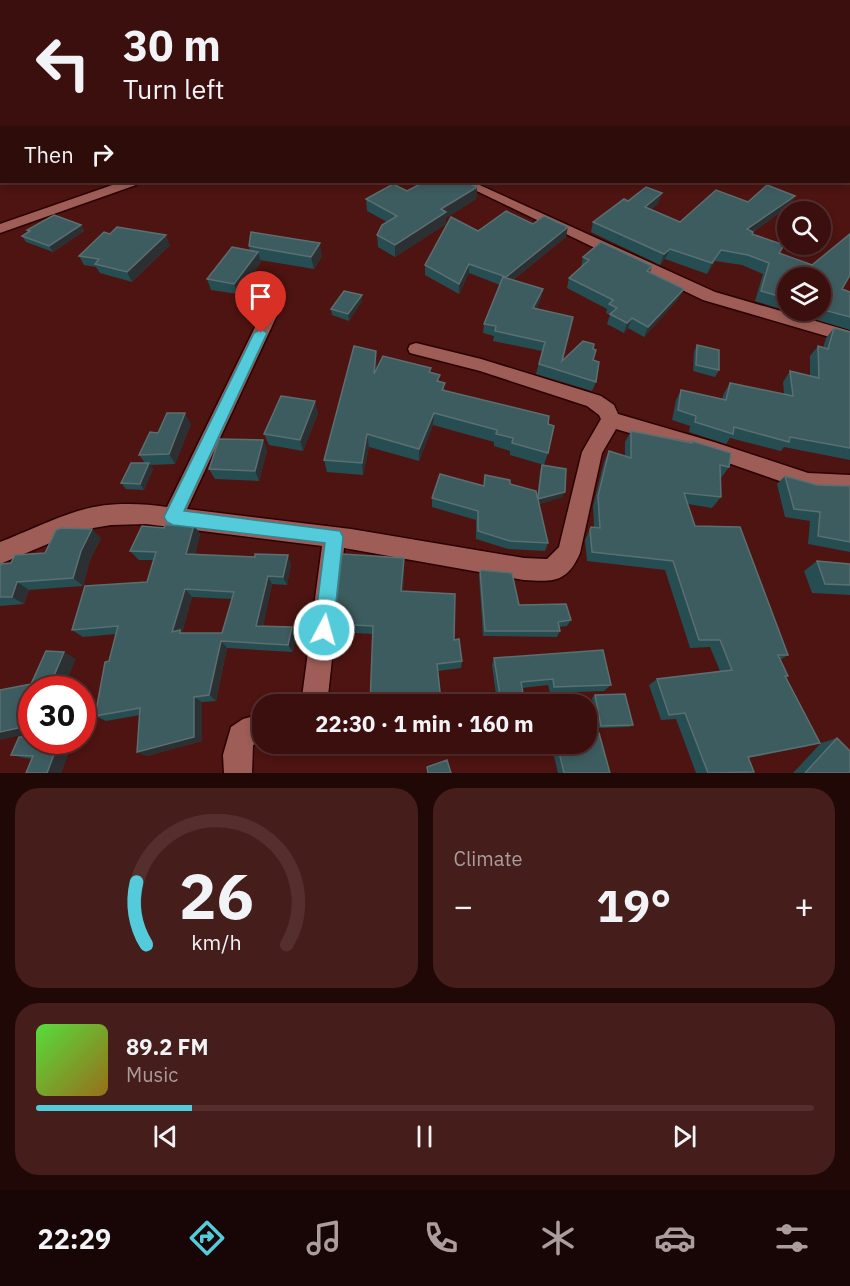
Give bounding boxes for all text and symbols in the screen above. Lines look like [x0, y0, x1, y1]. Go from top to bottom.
text: 30 m [123, 18, 221, 73]
icon: left [24, 24, 102, 102]
text: Turn left [123, 71, 224, 106]
icon: right [86, 138, 119, 171]
text: Then [24, 140, 74, 169]
map controls [777, 201, 831, 321]
button: search [777, 201, 831, 255]
button: layers [777, 267, 831, 321]
pin [235, 271, 286, 333]
icon: arrive [244, 280, 277, 313]
position arrow [292, 598, 356, 662]
speed limit sign: 30 [18, 676, 96, 754]
text: 22:30 · 1 min · 160 m [315, 709, 534, 738]
text: Climate [454, 845, 522, 872]
text: 26 [179, 855, 254, 936]
text: 19° [596, 876, 671, 934]
text: − [454, 884, 473, 927]
text: + [794, 884, 814, 927]
text: km/h [191, 928, 241, 956]
text: 89.2 FM [126, 1032, 209, 1061]
text: Music [126, 1061, 178, 1088]
icon: previous [149, 1120, 182, 1153]
icon: pause [408, 1120, 441, 1153]
icon: next [668, 1120, 701, 1153]
icon: directions [186, 1217, 228, 1259]
icon: music [303, 1217, 345, 1259]
icon: phone [420, 1217, 462, 1259]
icon: climate [537, 1217, 579, 1259]
icon: car [654, 1217, 696, 1259]
icon: filters [771, 1217, 813, 1259]
text: 22:29 [37, 1221, 111, 1256]

